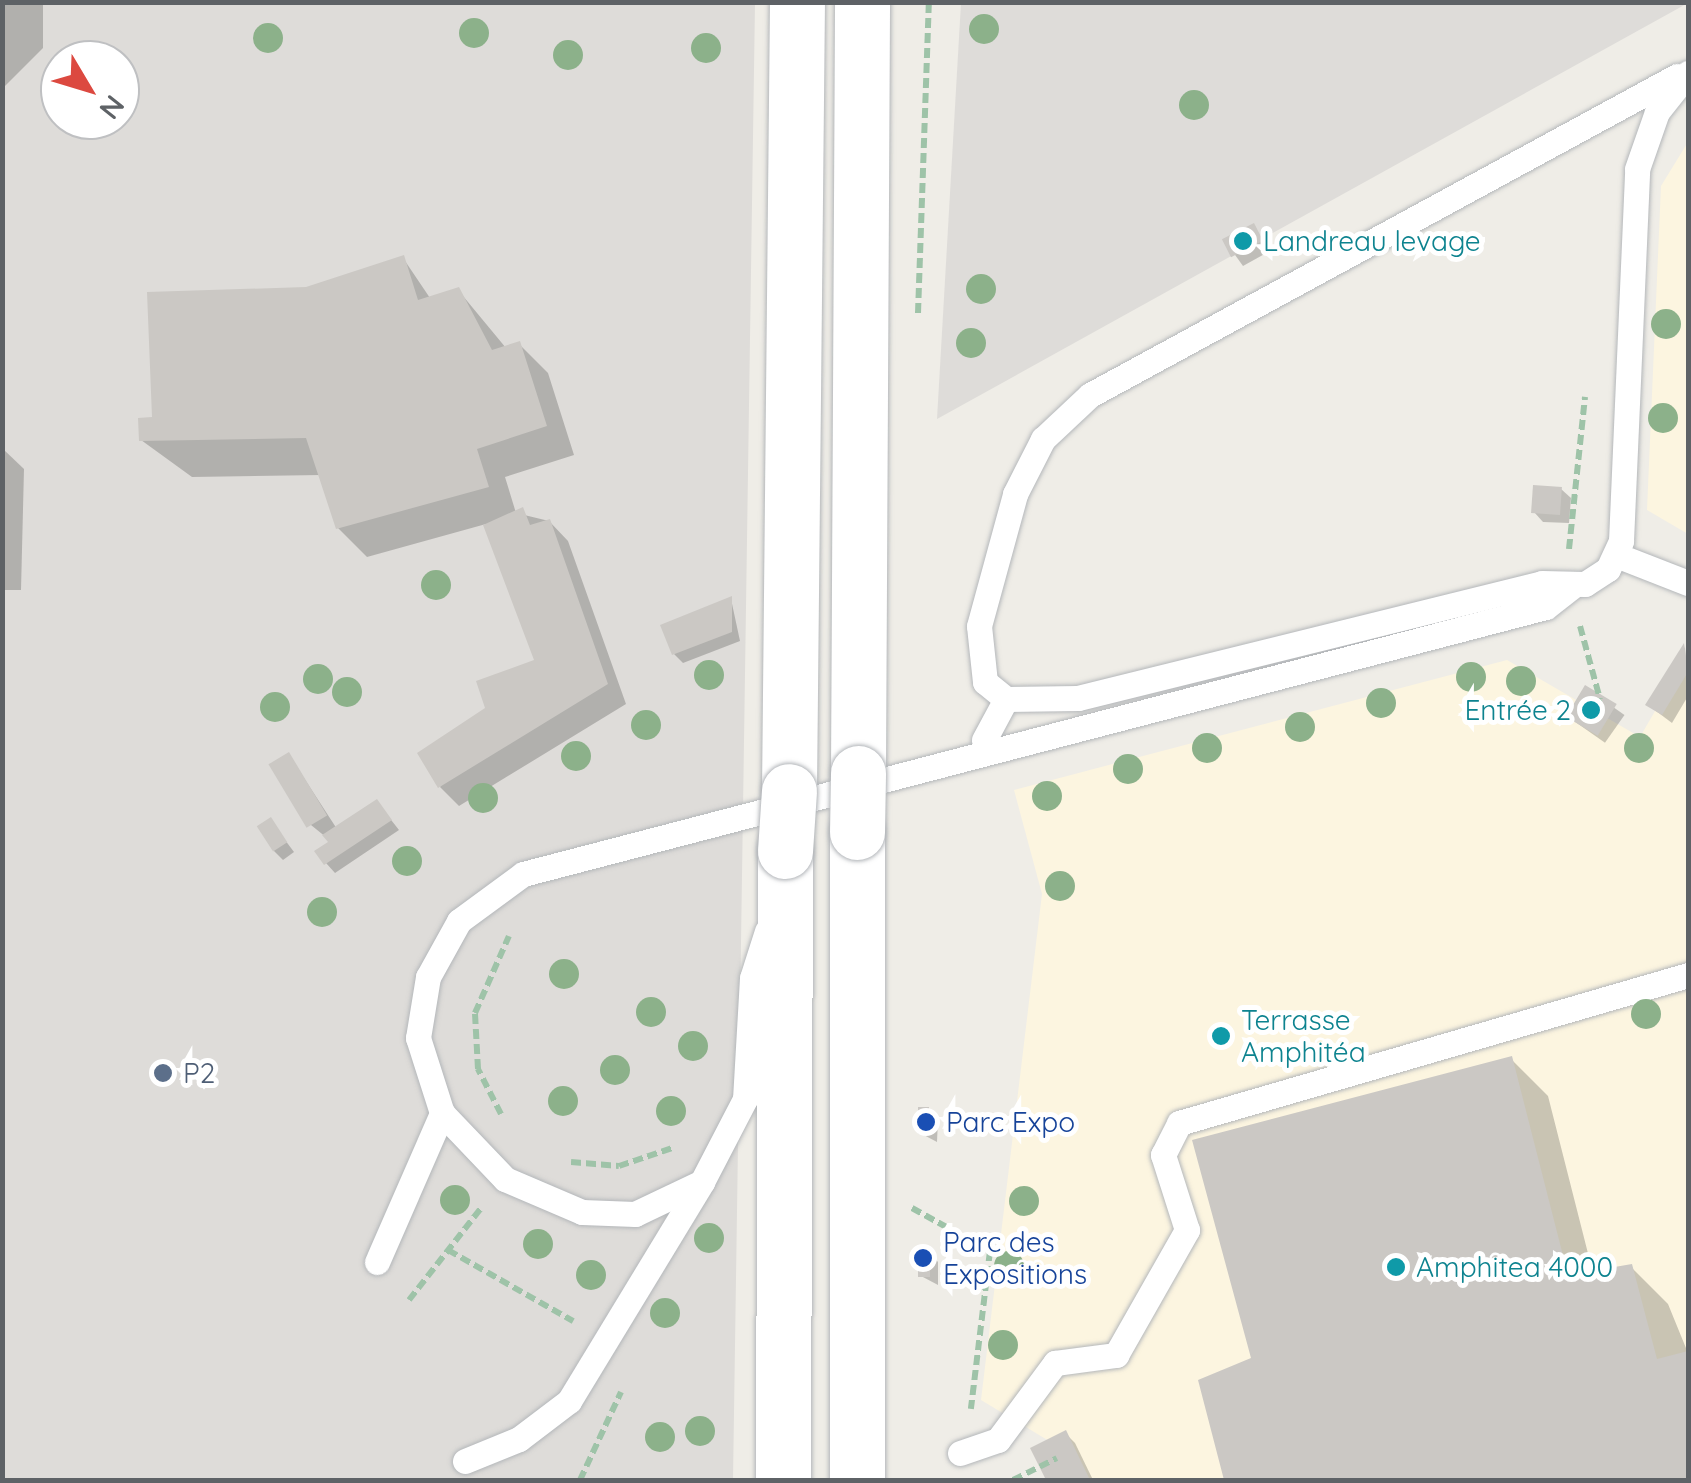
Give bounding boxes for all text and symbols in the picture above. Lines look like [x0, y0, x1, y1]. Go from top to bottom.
north arrow [40, 40, 140, 140]
text: N [92, 89, 133, 126]
place label: Landreau levage [1263, 224, 1481, 258]
marker: Landreau levage [1232, 230, 1254, 252]
place label: Entrée 2 [1464, 693, 1571, 727]
marker: Entrée 2 [1580, 699, 1602, 721]
place label: Terrasse Amphitéa [1241, 1003, 1366, 1069]
marker: Terrasse Amphitéa [1210, 1025, 1232, 1047]
place label: P2 [183, 1056, 215, 1090]
marker: P2 [152, 1062, 174, 1084]
place label: Parc Expo [946, 1105, 1075, 1139]
marker: Parc Expo [915, 1111, 937, 1133]
place label: Parc des Expositions [943, 1225, 1087, 1291]
marker: Parc des Expositions [912, 1247, 934, 1269]
place label: Amphitea 4000 [1416, 1250, 1613, 1284]
marker: Amphitea 4000 [1385, 1256, 1407, 1278]

